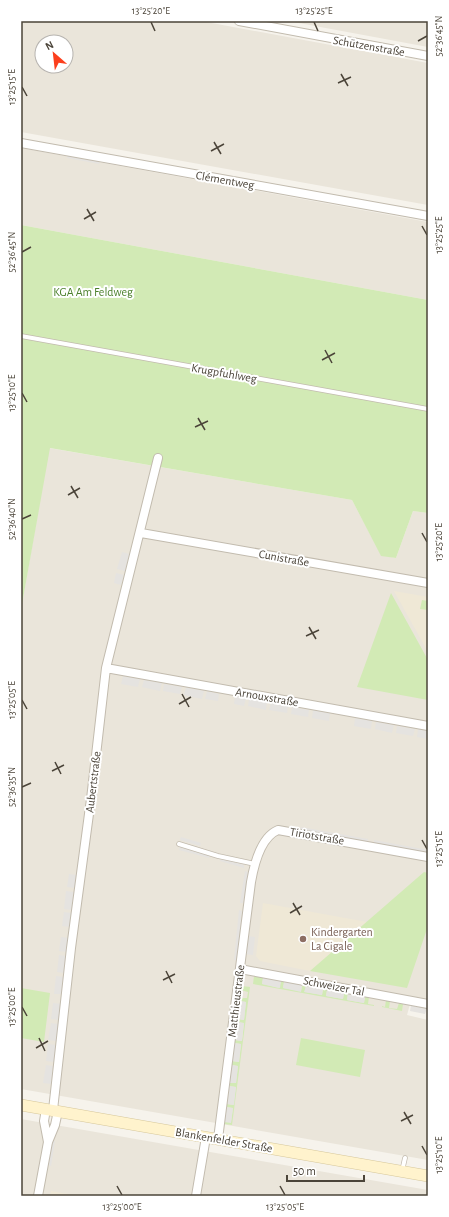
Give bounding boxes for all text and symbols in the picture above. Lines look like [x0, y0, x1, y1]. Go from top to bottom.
text: 13°25'20"E [132, 6, 170, 16]
text: 13°25'25"E [295, 6, 333, 16]
text: 52°36'45"N [434, 16, 444, 56]
north arrow [34, 34, 74, 74]
street label: Schützenstraße [332, 34, 406, 58]
text: N [44, 39, 56, 52]
text: 13°25'15"E [7, 69, 17, 105]
street label: Clémentweg [195, 169, 255, 191]
text: 13°25'25"E [434, 216, 444, 254]
text: 52°36'45"N [7, 232, 17, 272]
park label: KGA Am Feldweg [53, 286, 133, 298]
street label: Krugpfuhlweg [190, 361, 258, 385]
text: 13°25'10"E [7, 374, 17, 412]
text: 52°36'40"N [7, 498, 17, 540]
text: 13°25'20"E [434, 523, 444, 561]
street label: Cunistraße [258, 548, 310, 568]
text: 13°25'05"E [7, 681, 17, 719]
street label: Arnouxstraße [235, 686, 299, 708]
street label: Aubertstraße [83, 751, 103, 813]
text: 52°36'35"N [7, 767, 17, 807]
street label: Tiriotstraße [289, 825, 345, 847]
text: 13°25'15"E [434, 831, 444, 867]
place label: Kindergarten La Cigale [311, 926, 373, 952]
marker: Kindergarten La Cigale [298, 934, 308, 944]
street label: Matthieustraße [226, 964, 246, 1038]
street label: Schweizer Tal [302, 974, 366, 998]
text: 13°25'00"E [7, 987, 17, 1027]
street label: Blankenfelder Straße [175, 1126, 273, 1154]
text: 13°25'10"E [434, 1136, 444, 1174]
scale bar [287, 1157, 364, 1183]
text: 50 m [293, 1165, 316, 1177]
text: 13°25'00"E [102, 1202, 142, 1212]
text: 13°25'05"E [266, 1202, 304, 1212]

